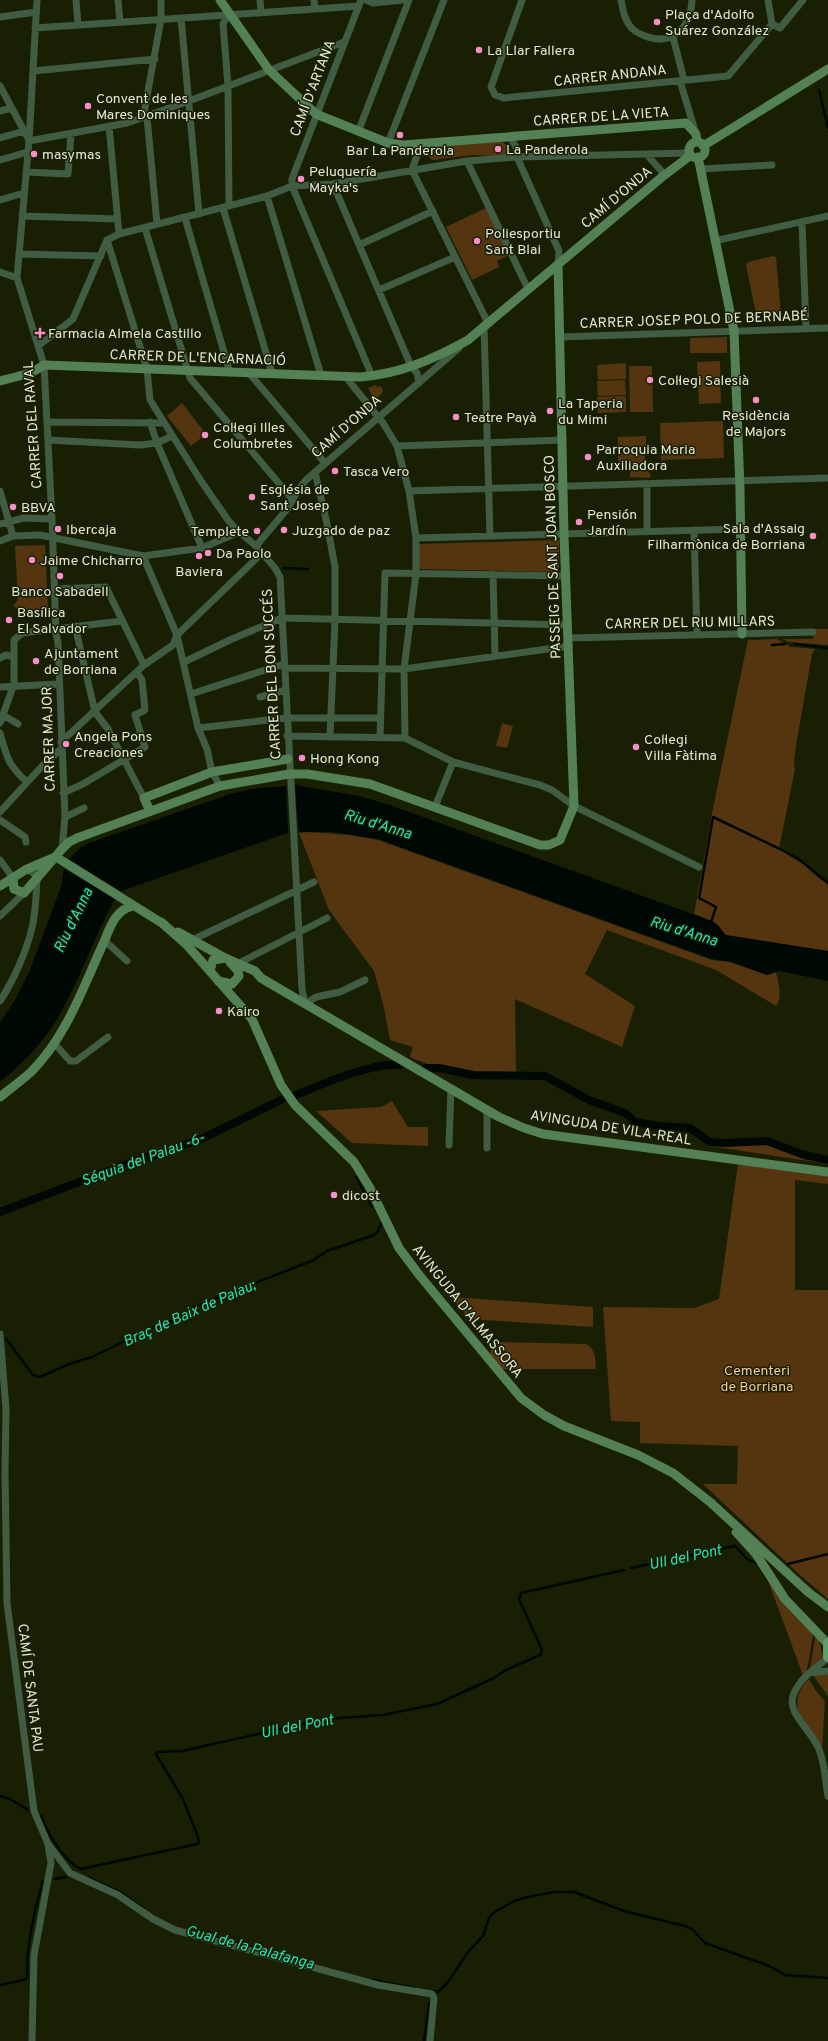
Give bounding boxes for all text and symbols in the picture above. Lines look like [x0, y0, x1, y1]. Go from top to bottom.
place label: Plaça d'Adolfo Suárez González [665, 7, 769, 40]
marker: Plaça d'Adolfo Suárez González [652, 17, 662, 27]
street label: CAMÍ D'ARTANA [286, 37, 340, 139]
place label: La Llar Fallera [487, 43, 575, 60]
marker: La Llar Fallera [474, 45, 484, 55]
street label: CARRER ANDANA [553, 62, 667, 91]
place label: Convent de les Mares Dominiques [96, 91, 210, 124]
marker: Convent de les Mares Dominiques [83, 101, 93, 111]
street label: CARRER DE LA VIETA [533, 104, 669, 131]
marker: Bar La Panderola [395, 130, 405, 140]
place label: La Panderola [506, 142, 588, 159]
place label: Bar La Panderola [346, 143, 454, 160]
marker: La Panderola [493, 144, 503, 154]
place label: masymas [42, 147, 101, 164]
marker: masymas [29, 149, 39, 159]
street label: CAMÍ D'ONDA [577, 163, 656, 233]
place label: Peluquería Mayka's [309, 164, 377, 197]
marker: Peluquería Mayka's [296, 174, 306, 184]
place label: Poliesportiu Sant Blai [485, 226, 561, 259]
marker: Poliesportiu Sant Blai [472, 236, 482, 246]
street label: CARRER JOSEP POLO DE BERNABÉ [579, 307, 809, 333]
place label: Farmacia Almela Castillo [48, 326, 202, 343]
marker: Farmacia Almela Castillo [35, 328, 45, 338]
street label: CARRER DE L'ENCARNACIÓ [109, 346, 287, 370]
street label: CARRER DEL RAVAL [21, 360, 46, 489]
place label: Col·legi Salesià [658, 373, 749, 390]
marker: Col·legi Salesià [645, 375, 655, 385]
street label: CAMÍ D'ONDA [308, 391, 386, 462]
marker: Residència de Majors [751, 395, 761, 405]
place label: La Taperia du Mimi [558, 396, 623, 429]
marker: La Taperia du Mimi [545, 406, 555, 416]
place label: Residència de Majors [722, 408, 790, 441]
place label: Teatre Payà [464, 410, 537, 427]
marker: Teatre Payà [451, 412, 461, 422]
place label: Col·legi Illes Columbretes [213, 420, 293, 453]
marker: Col·legi Illes Columbretes [200, 430, 210, 440]
place label: Parroquia Maria Auxiliadora [596, 442, 695, 475]
marker: Parroquia Maria Auxiliadora [583, 452, 593, 462]
street label: PASSEIG DE SANT JOAN BOSCO [541, 455, 566, 659]
place label: Tasca Vero [343, 464, 410, 481]
marker: Tasca Vero [330, 466, 340, 476]
place label: Església de Sant Josep [260, 482, 330, 515]
marker: Església de Sant Josep [247, 492, 257, 502]
place label: BBVA [21, 500, 56, 517]
marker: BBVA [8, 502, 18, 512]
place label: Pensión Jardín [587, 507, 637, 540]
marker: Pensión Jardín [574, 517, 584, 527]
place label: Sala d'Assaig Filharmònica de Borriana [647, 521, 805, 554]
place label: Ibercaja [66, 522, 116, 539]
place label: Juzgado de paz [292, 523, 390, 540]
marker: Ibercaja [53, 524, 63, 534]
place label: Templete [191, 524, 249, 541]
marker: Juzgado de paz [279, 525, 289, 535]
marker: Templete [252, 526, 262, 536]
marker: Sala d'Assaig Filharmònica de Borriana [808, 531, 818, 541]
place label: Da Paolo [216, 546, 272, 563]
marker: Da Paolo [203, 548, 213, 558]
marker: Baviera [194, 551, 204, 561]
place label: Jaime Chicharro [40, 553, 143, 570]
marker: Jaime Chicharro [27, 555, 37, 565]
place label: Baviera [175, 564, 223, 581]
marker: Banco Sabadell [55, 571, 65, 581]
place label: Banco Sabadell [11, 584, 109, 601]
street label: CARRER DEL BON SUCCÉS [259, 588, 285, 760]
place label: Basílica El Salvador [17, 605, 88, 638]
street label: CARRER DEL RIU MILLARS [605, 614, 775, 633]
marker: Basílica El Salvador [4, 615, 14, 625]
place label: Ajuntament de Borriana [44, 646, 119, 679]
marker: Ajuntament de Borriana [31, 656, 41, 666]
street label: CARRER MAJOR [39, 686, 60, 792]
place label: Angela Pons Creaciones [74, 729, 152, 762]
place label: Col·legi Villa Fàtima [644, 732, 717, 765]
marker: Angela Pons Creaciones [61, 739, 71, 749]
marker: Col·legi Villa Fàtima [631, 742, 641, 752]
place label: Hong Kong [310, 751, 379, 768]
marker: Hong Kong [297, 753, 307, 763]
water label: Riu d'Anna [341, 806, 414, 845]
water label: Riu d'Anna [50, 885, 98, 956]
water label: Riu d'Anna [647, 913, 720, 952]
place label: Kairo [227, 1004, 260, 1021]
marker: Kairo [214, 1006, 224, 1016]
street label: AVINGUDA DE VILA-REAL [529, 1107, 693, 1150]
water label: Séquia del Palau -6- [79, 1129, 208, 1192]
place label: dicost [342, 1188, 380, 1205]
marker: dicost [329, 1190, 339, 1200]
street label: AVINGUDA D'ALMASSORA [408, 1242, 526, 1382]
water label: Braç de Baix de Palau; [120, 1276, 259, 1352]
park label: Cementeri de Borriana [721, 1363, 793, 1396]
water label: Ull del Pont [647, 1541, 724, 1575]
street label: CAMÍ DE SANTA PAU [13, 1623, 47, 1753]
water label: Ull del Pont [259, 1711, 336, 1744]
water label: Gual de la Palafanga [183, 1922, 316, 1975]

